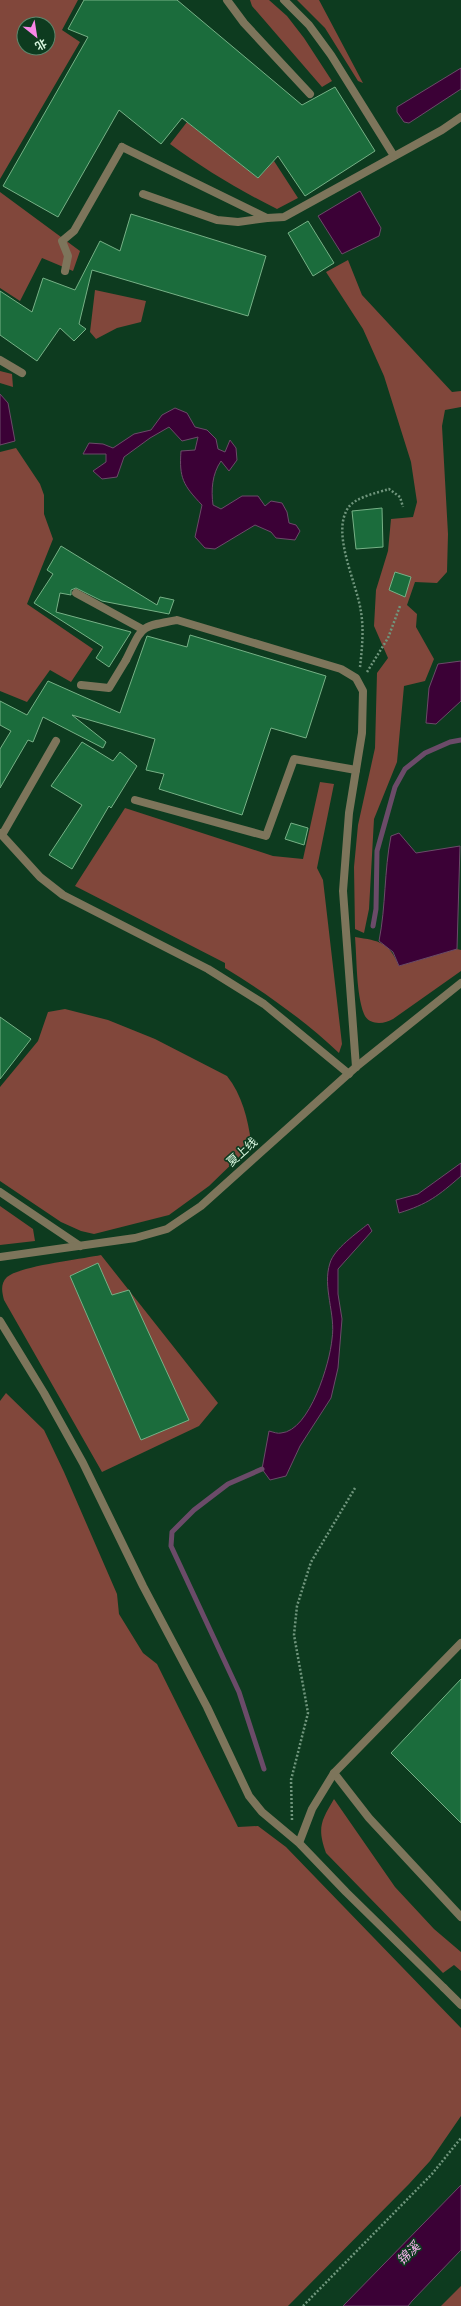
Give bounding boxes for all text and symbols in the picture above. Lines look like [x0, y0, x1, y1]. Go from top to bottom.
north arrow [16, 16, 56, 56]
text: 北 [33, 36, 49, 53]
street label: 夏上线 [224, 1135, 260, 1169]
water label: 锦溪 [394, 2237, 424, 2268]

